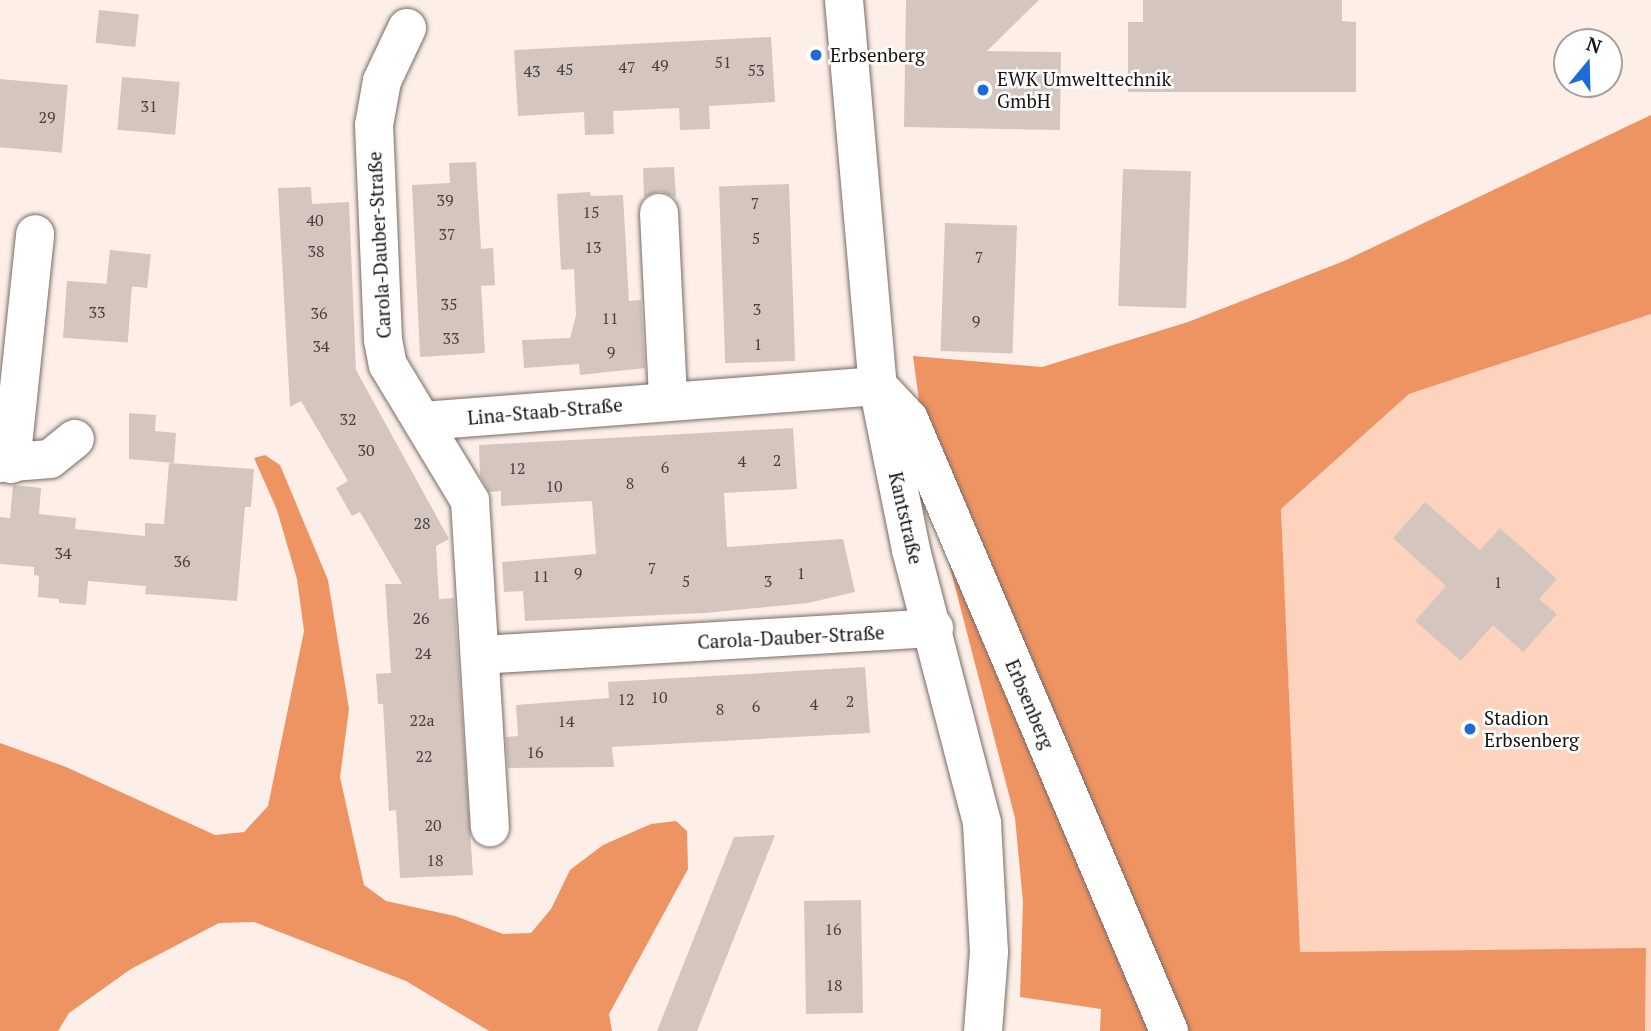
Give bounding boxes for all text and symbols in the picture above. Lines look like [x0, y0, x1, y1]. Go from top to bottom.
north arrow [1553, 28, 1623, 98]
text: N [1583, 30, 1605, 59]
place label: Erbsenberg [830, 44, 925, 66]
marker: Erbsenberg [808, 47, 824, 63]
house number: 51 [714, 52, 732, 72]
house number: 49 [651, 55, 669, 75]
house number: 47 [618, 57, 636, 77]
house number: 45 [556, 59, 574, 79]
house number: 53 [747, 60, 765, 80]
house number: 43 [523, 61, 541, 81]
place label: EWK Umwelttechnik GmbH [997, 68, 1171, 112]
marker: EWK Umwelttechnik GmbH [975, 82, 991, 98]
house number: 31 [140, 96, 158, 116]
house number: 29 [38, 107, 56, 127]
street label: Carola-Dauber-Straße [363, 151, 395, 339]
house number: 39 [436, 190, 454, 210]
house number: 7 [751, 193, 759, 213]
house number: 15 [582, 202, 600, 222]
house number: 40 [306, 210, 324, 230]
house number: 37 [438, 224, 456, 244]
house number: 5 [752, 228, 760, 248]
house number: 13 [584, 237, 602, 257]
house number: 38 [307, 241, 325, 261]
house number: 7 [975, 247, 983, 267]
house number: 35 [440, 294, 458, 314]
house number: 3 [753, 299, 761, 319]
house number: 33 [88, 302, 106, 322]
house number: 36 [310, 303, 328, 323]
house number: 11 [601, 308, 619, 328]
house number: 9 [972, 311, 980, 331]
house number: 33 [442, 328, 460, 348]
house number: 1 [754, 334, 762, 354]
house number: 34 [312, 336, 330, 356]
house number: 9 [607, 342, 615, 362]
street label: Lina-Staab-Straße [466, 393, 624, 429]
house number: 32 [339, 409, 357, 429]
house number: 30 [357, 440, 375, 460]
house number: 2 [773, 450, 781, 470]
house number: 4 [738, 451, 746, 471]
house number: 6 [661, 457, 669, 477]
house number: 12 [508, 458, 526, 478]
street label: Kantstraße [884, 470, 928, 566]
house number: 8 [626, 473, 634, 493]
house number: 10 [545, 476, 563, 496]
house number: 28 [413, 513, 431, 533]
house number: 34 [54, 543, 72, 563]
house number: 36 [173, 551, 191, 571]
house number: 7 [648, 558, 656, 578]
house number: 9 [574, 563, 582, 583]
house number: 1 [797, 563, 805, 583]
house number: 11 [532, 566, 550, 586]
house number: 5 [682, 571, 690, 591]
house number: 3 [764, 571, 772, 591]
house number: 1 [1494, 572, 1502, 592]
house number: 26 [412, 608, 430, 628]
street label: Carola-Dauber-Straße [697, 621, 885, 653]
house number: 24 [414, 643, 432, 663]
street label: Erbsenberg [1001, 656, 1059, 752]
house number: 10 [650, 687, 668, 707]
house number: 12 [617, 689, 635, 709]
house number: 2 [846, 691, 854, 711]
house number: 4 [810, 694, 818, 714]
house number: 6 [752, 696, 760, 716]
house number: 8 [716, 699, 724, 719]
place label: Stadion Erbsenberg [1484, 707, 1579, 751]
house number: 22a [409, 710, 435, 730]
house number: 14 [557, 711, 575, 731]
marker: Stadion Erbsenberg [1462, 721, 1478, 737]
house number: 16 [526, 742, 544, 762]
house number: 22 [415, 746, 433, 766]
house number: 20 [424, 815, 442, 835]
house number: 18 [426, 850, 444, 870]
house number: 16 [824, 919, 842, 939]
house number: 18 [825, 975, 843, 995]

